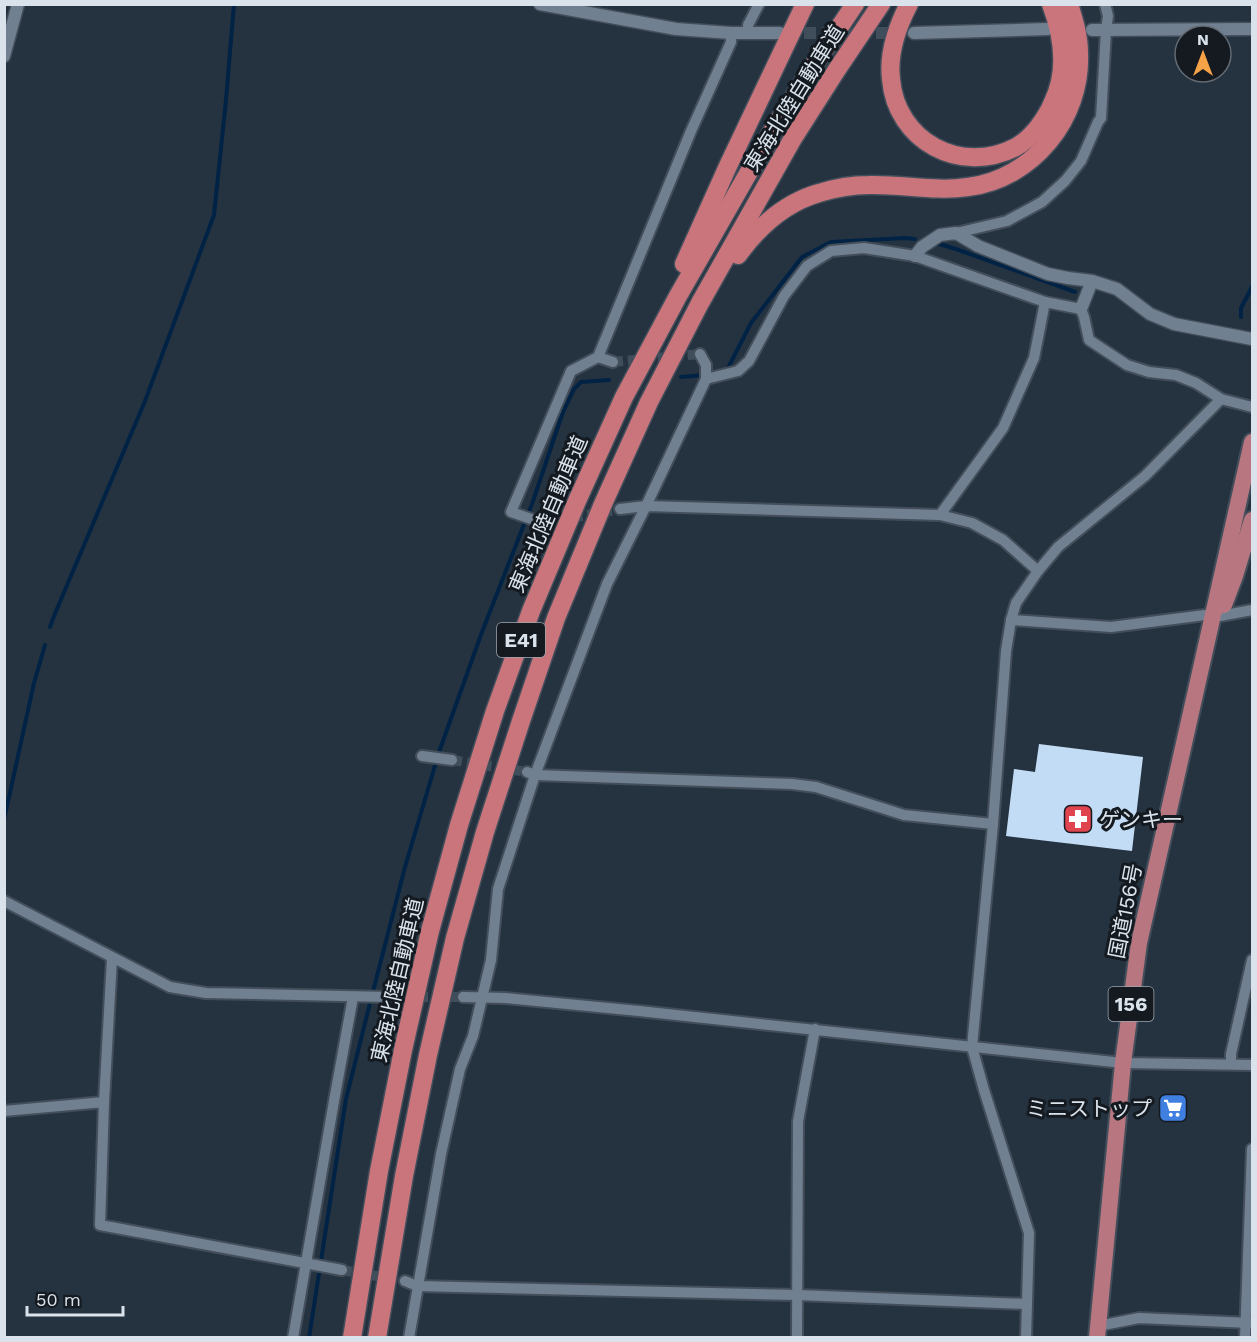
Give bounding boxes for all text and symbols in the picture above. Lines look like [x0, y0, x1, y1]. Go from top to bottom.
street label: 東海北陸自動車道 [739, 20, 849, 176]
north arrow [1173, 24, 1233, 84]
text: N [1197, 30, 1209, 49]
street label: 東海北陸自動車道 [504, 432, 592, 596]
road number: E41 [497, 623, 545, 657]
pharmacy icon: ゲンキー [1062, 803, 1094, 835]
place label: ゲンキー [1099, 807, 1183, 832]
street label: 国道156号 [1104, 861, 1146, 961]
street label: 東海北陸自動車道 [366, 895, 428, 1065]
road number: 156 [1108, 987, 1154, 1021]
supermarket icon: ミニストップ [1157, 1092, 1189, 1124]
place label: ミニストップ [1026, 1096, 1152, 1121]
scale bar [27, 1279, 123, 1317]
text: 50 m [36, 1289, 81, 1310]

